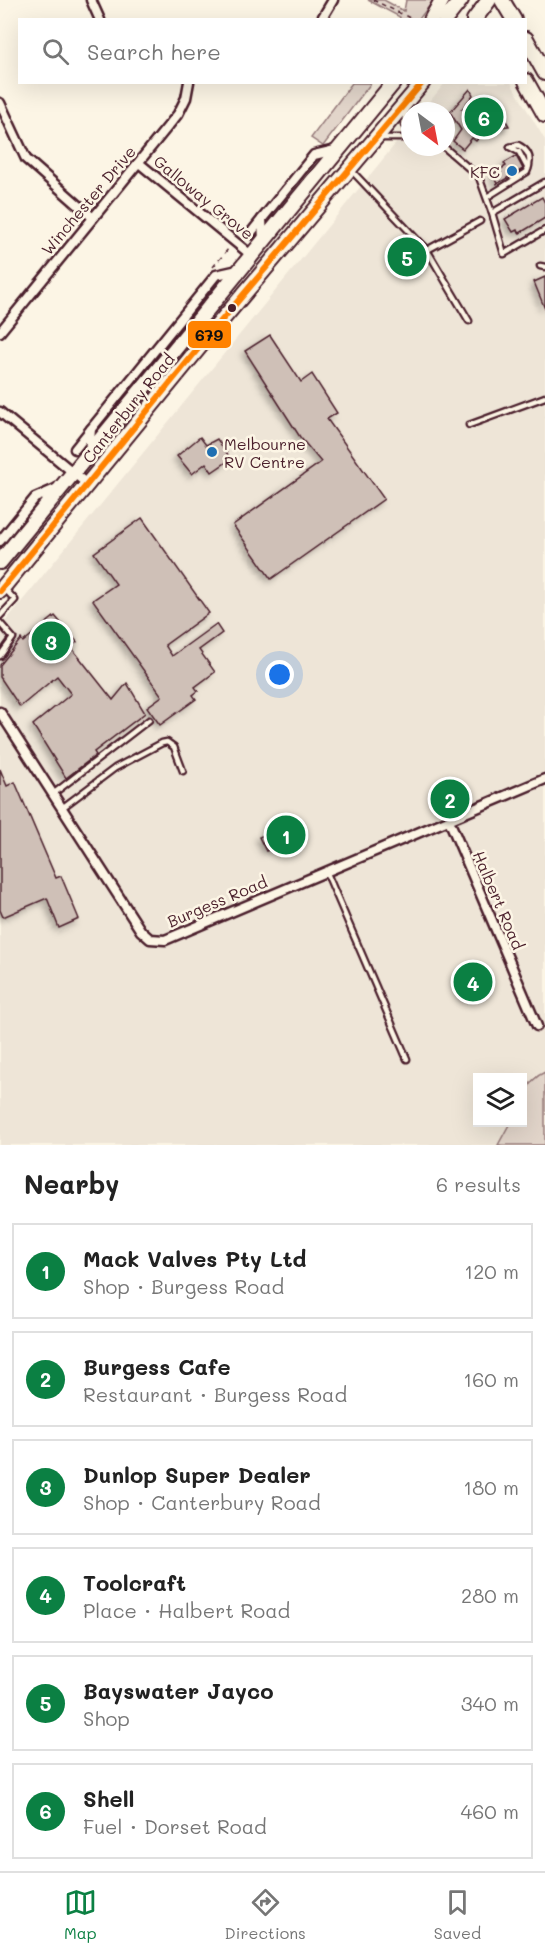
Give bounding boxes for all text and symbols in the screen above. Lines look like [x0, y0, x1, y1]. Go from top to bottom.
search box [18, 18, 527, 84]
icon: search [39, 35, 72, 68]
text: Search here [87, 37, 221, 66]
pin: 6 [464, 94, 504, 140]
north arrow [401, 102, 455, 156]
street label: Winchester Drive [36, 141, 140, 259]
street label: Galloway Grove [150, 150, 258, 244]
place label: KFC [470, 161, 500, 182]
marker: KFC [505, 164, 519, 178]
pin: 5 [388, 234, 426, 280]
unlabelled marker [226, 302, 238, 314]
line badge: 679 [187, 320, 232, 349]
text: 679 [195, 324, 223, 345]
street label: Canterbury Road [77, 349, 179, 467]
place label: Melbourne RV Centre [224, 433, 306, 472]
marker: Melbourne RV Centre [205, 445, 219, 459]
pin: 3 [32, 618, 70, 664]
your location [265, 660, 294, 689]
pin: 2 [430, 776, 470, 822]
pin: 1 [266, 812, 306, 858]
street label: Halbert Road [469, 847, 529, 953]
street label: Burgess Road [164, 871, 270, 931]
pin: 4 [454, 960, 492, 1004]
map controls [473, 1073, 527, 1127]
button: layers [473, 1073, 527, 1127]
text: Nearby [24, 1167, 119, 1201]
text: 6 results [436, 1171, 521, 1197]
text: Mack Valves Pty Ltd [83, 1244, 306, 1273]
text: 1 [41, 1258, 50, 1284]
text: 120 m [464, 1258, 519, 1284]
text: Shop · Burgess Road [83, 1273, 284, 1299]
text: Burgess Cafe [83, 1352, 231, 1381]
text: 2 [40, 1366, 51, 1392]
text: 160 m [463, 1366, 519, 1392]
text: Restaurant · Burgess Road [83, 1381, 347, 1407]
text: Dunlop Super Dealer [83, 1460, 311, 1489]
text: 3 [40, 1474, 52, 1500]
text: 180 m [463, 1474, 519, 1500]
text: Shop · Canterbury Road [83, 1489, 321, 1515]
text: Toolcraft [83, 1568, 186, 1597]
text: 4 [39, 1582, 52, 1608]
text: 280 m [461, 1582, 519, 1608]
text: Place · Halbert Road [83, 1597, 290, 1623]
text: Bayswater Jayco [83, 1676, 274, 1705]
text: 5 [40, 1690, 51, 1716]
text: 340 m [461, 1690, 519, 1716]
text: Shop [83, 1705, 130, 1731]
text: Shell [83, 1784, 135, 1813]
text: 6 [39, 1798, 52, 1824]
text: 460 m [461, 1798, 519, 1824]
text: Fuel · Dorset Road [83, 1813, 267, 1839]
tab: Map [64, 1886, 97, 1943]
tab: Directions [225, 1886, 306, 1943]
tab: Saved [434, 1886, 481, 1943]

